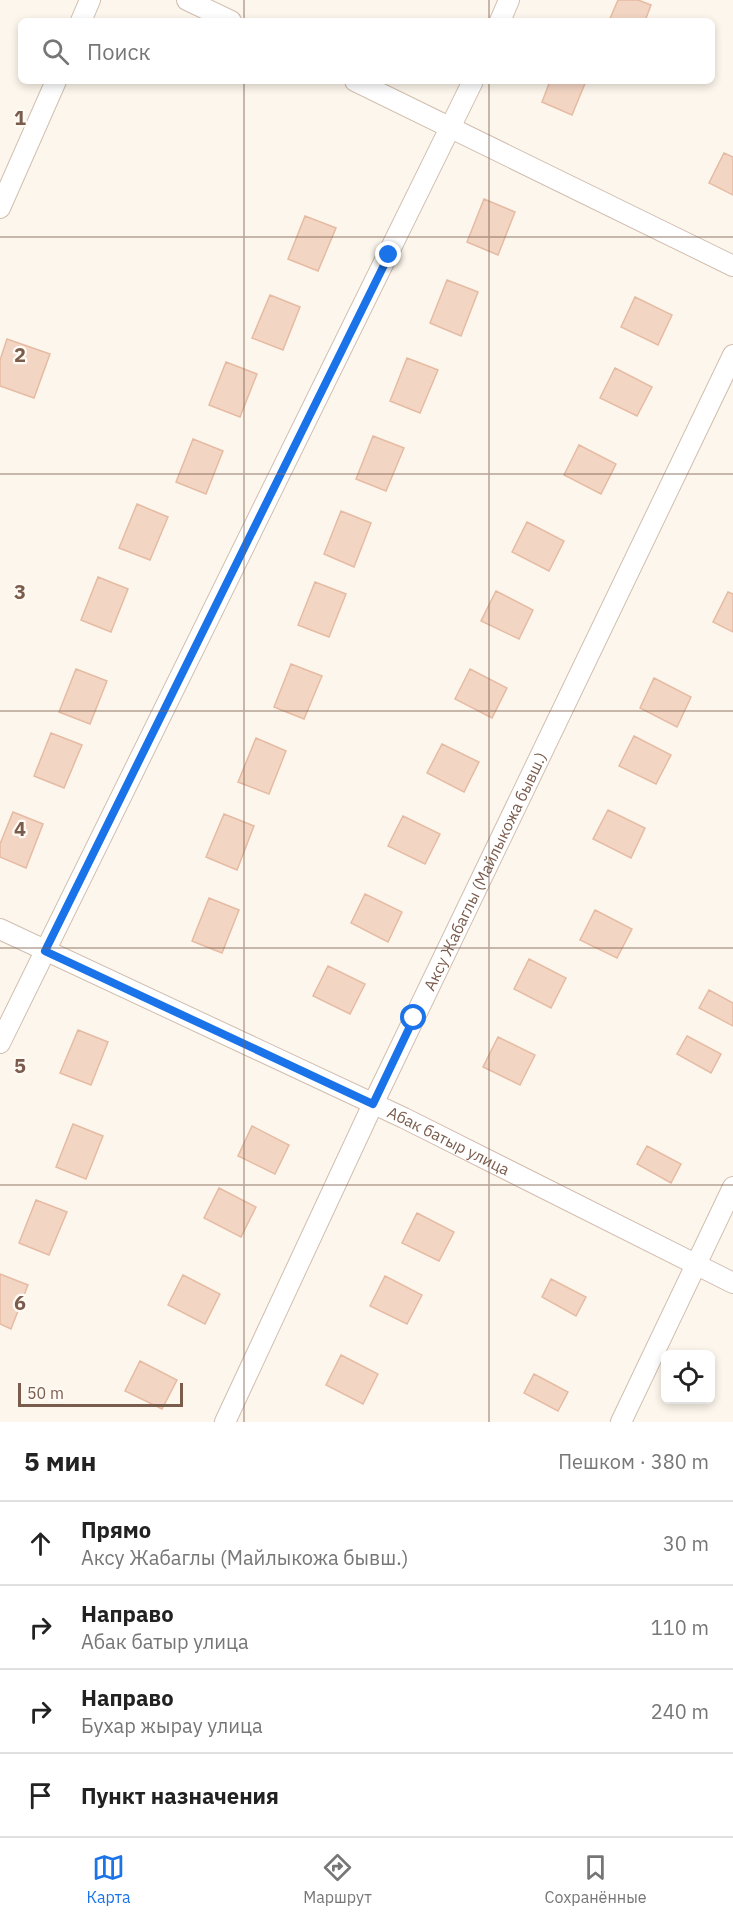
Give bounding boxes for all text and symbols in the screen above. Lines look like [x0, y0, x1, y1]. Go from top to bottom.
search box [18, 18, 715, 84]
icon: search [39, 35, 72, 68]
text: Поиск [87, 37, 151, 66]
text: 1 [14, 104, 26, 131]
route end [375, 241, 401, 267]
text: 2 [14, 341, 26, 368]
text: 3 [14, 578, 26, 605]
street label: Аксу Жабаглы (Майлыкожа бывш.) [419, 749, 551, 994]
text: 4 [14, 815, 26, 842]
route start [400, 1004, 426, 1030]
text: 5 [14, 1052, 26, 1079]
street label: Абак батыр улица [384, 1102, 514, 1180]
text: 6 [14, 1289, 26, 1316]
map controls [661, 1350, 715, 1404]
button: locate [661, 1350, 715, 1404]
scale bar [18, 1380, 183, 1408]
text: 50 m [27, 1383, 64, 1403]
text: 5 мин [24, 1444, 96, 1478]
text: Пешком · 380 m [558, 1448, 709, 1475]
text: Прямо [81, 1515, 151, 1544]
icon: ahead [24, 1527, 57, 1560]
text: 30 m [663, 1530, 709, 1557]
text: Аксу Жабаглы (Майлыкожа бывш.) [81, 1544, 408, 1571]
text: Направо [81, 1599, 174, 1628]
icon: right [24, 1611, 57, 1644]
text: 110 m [651, 1614, 709, 1641]
text: Абак батыр улица [81, 1628, 249, 1655]
text: Направо [81, 1683, 174, 1712]
icon: right [24, 1695, 57, 1728]
text: 240 m [651, 1698, 709, 1725]
text: Бухар жырау улица [81, 1712, 263, 1739]
icon: arrive [24, 1779, 57, 1812]
text: Пункт назначения [81, 1781, 279, 1810]
tab: Карта [86, 1851, 130, 1907]
tab: Маршрут [303, 1851, 372, 1907]
tab: Сохранённые [545, 1851, 647, 1907]

